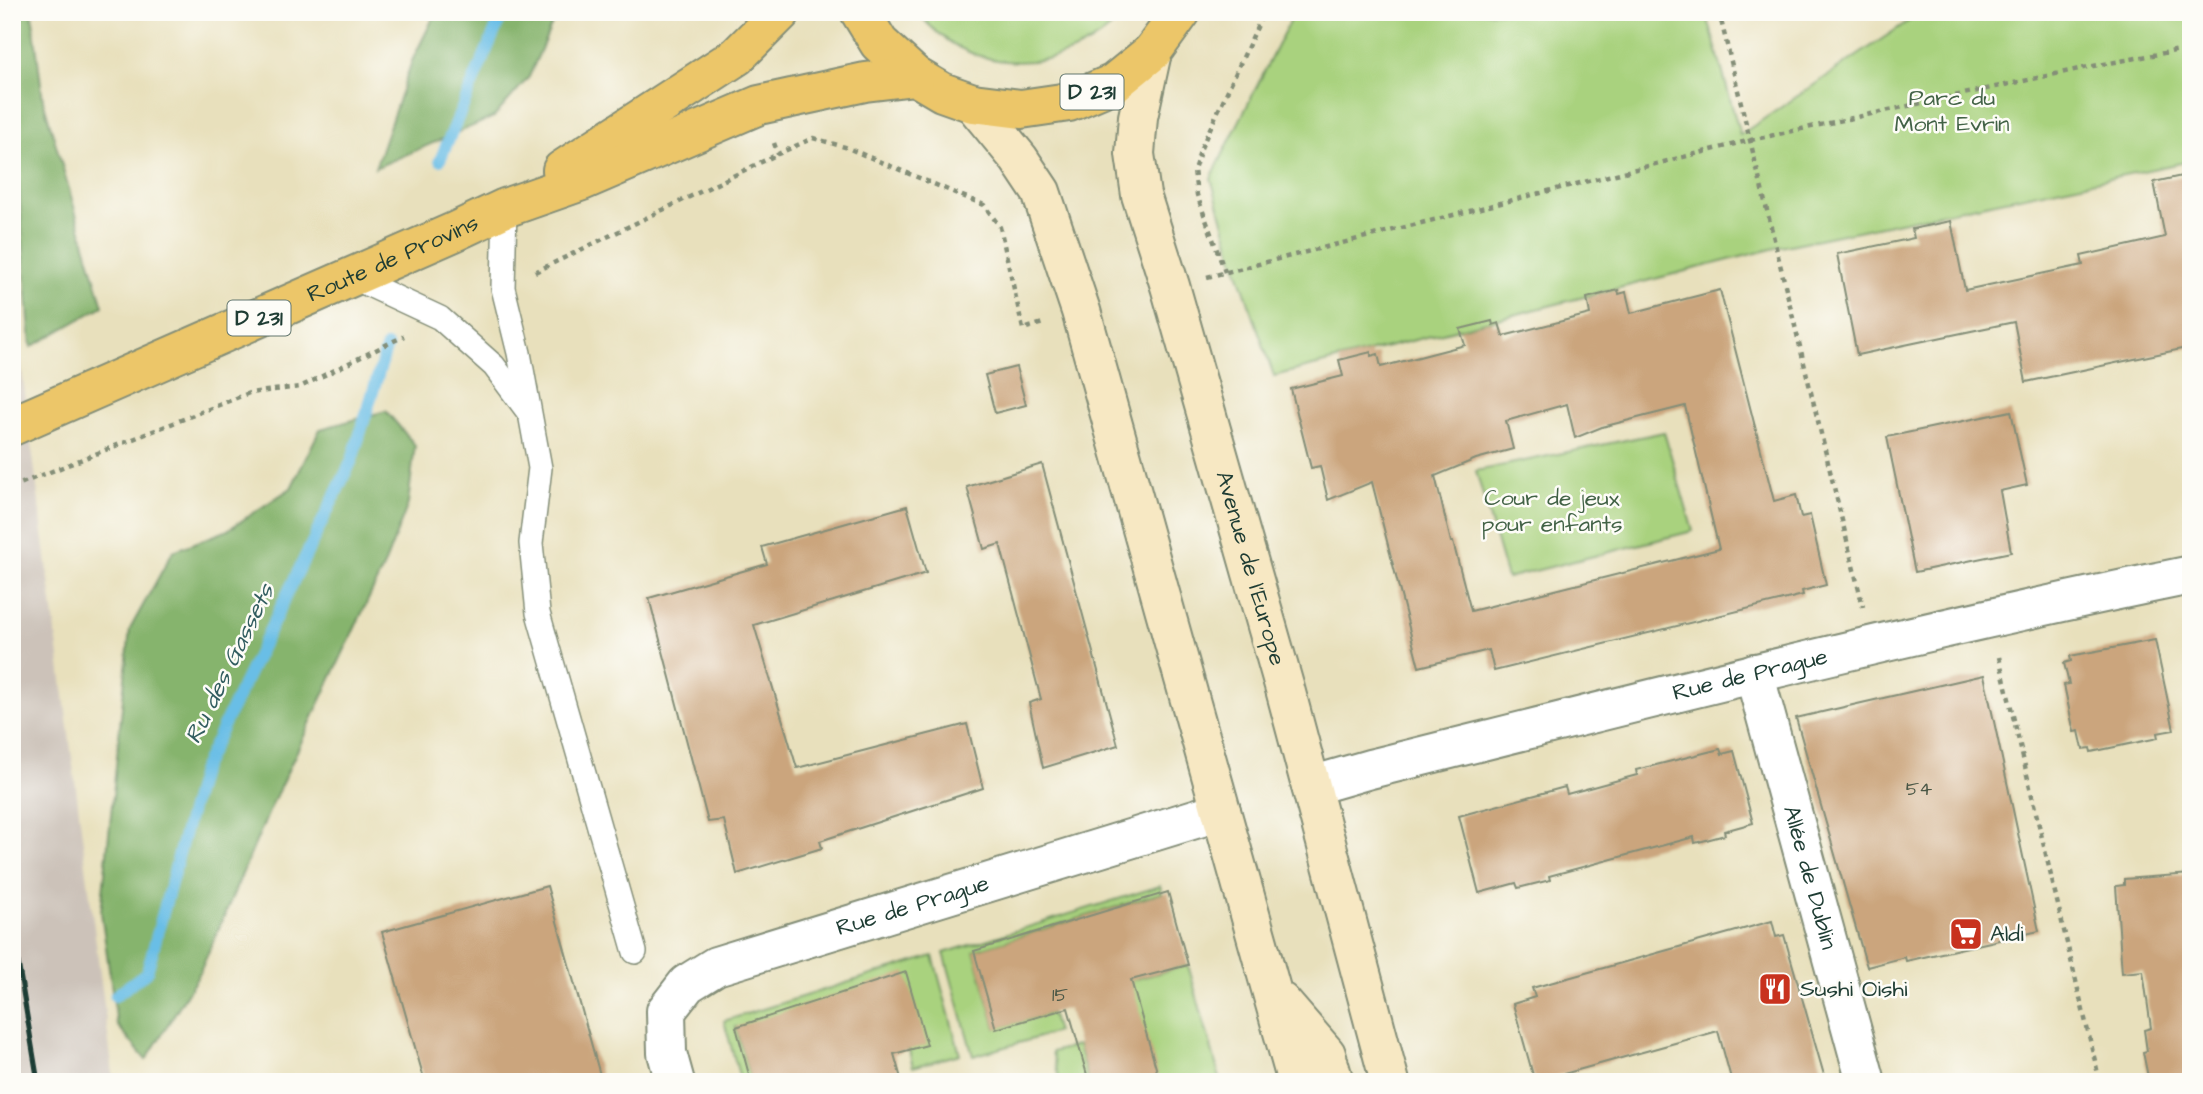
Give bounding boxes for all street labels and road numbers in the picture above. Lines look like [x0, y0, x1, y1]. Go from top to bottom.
road number: D 231 [1060, 74, 1124, 110]
street label: Route de Provins [302, 207, 484, 310]
road number: D 231 [228, 300, 290, 336]
street label: Avenue de l'Europe [1208, 467, 1293, 669]
street label: Rue de Prague [1669, 641, 1831, 709]
street label: Allée de Dublin [1775, 802, 1845, 953]
street label: Rue de Prague [832, 867, 993, 944]

